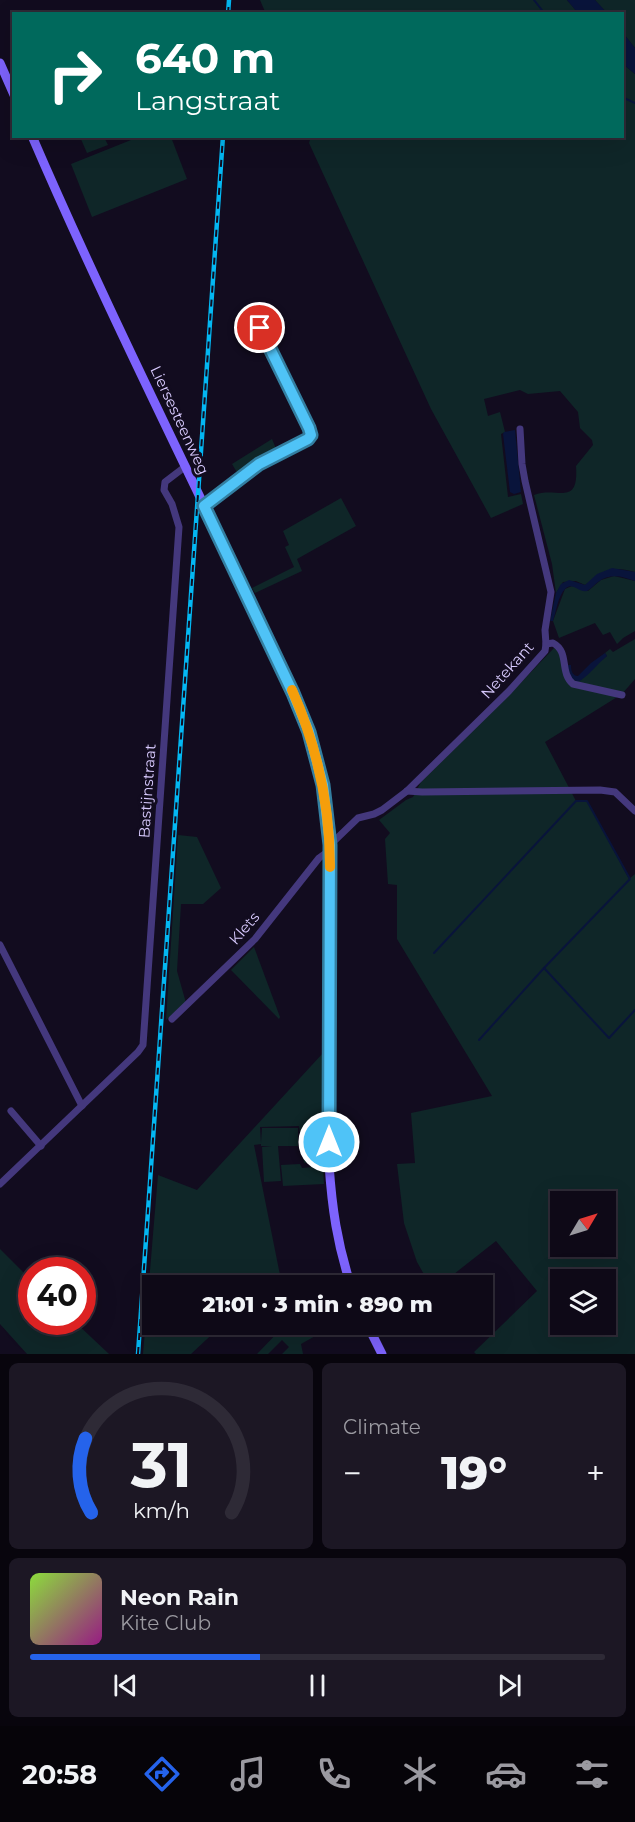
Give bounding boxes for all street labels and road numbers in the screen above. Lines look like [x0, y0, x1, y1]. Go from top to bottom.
street label: Liersesteenweg [146, 363, 214, 477]
street label: Netekant [477, 638, 537, 702]
street label: Bastijnstraat [134, 743, 160, 839]
street label: Klets [225, 908, 263, 948]

